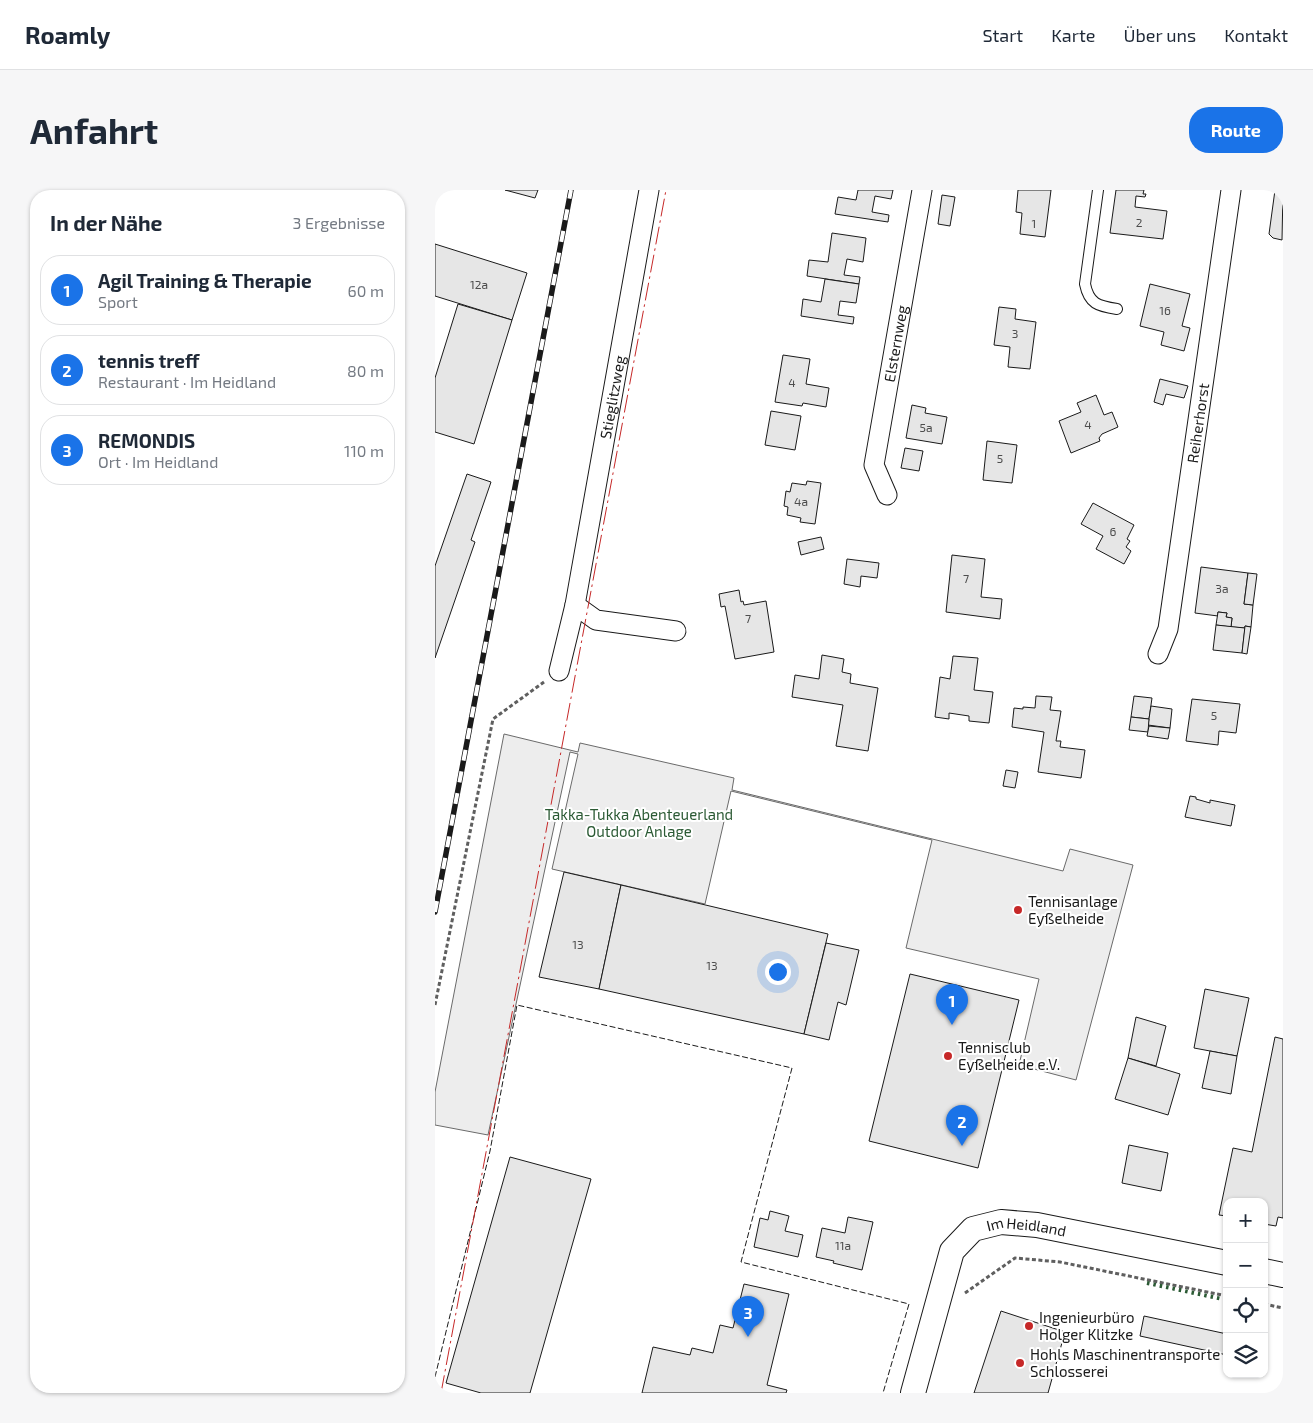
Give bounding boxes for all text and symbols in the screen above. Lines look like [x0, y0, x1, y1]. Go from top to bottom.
text: Roamly [25, 20, 110, 49]
text: Start [982, 24, 1023, 46]
text: Karte [1051, 24, 1096, 46]
text: Über uns [1124, 24, 1196, 46]
text: Kontakt [1224, 24, 1288, 46]
button: Route [1189, 107, 1283, 153]
text: Anfahrt [30, 109, 158, 151]
text: In der Nähe [50, 210, 162, 235]
text: 3 Ergebnisse [293, 213, 385, 232]
house number: 2 [1136, 215, 1143, 229]
house number: 1 [1032, 216, 1036, 230]
text: Agil Training & Therapie [98, 269, 312, 292]
house number: 12a [470, 277, 488, 291]
text: 1 [64, 281, 70, 300]
text: 60 m [348, 281, 384, 300]
text: Sport [98, 292, 138, 311]
street label: Elsternweg [880, 303, 911, 383]
house number: 16 [1159, 303, 1171, 317]
house number: 3 [1012, 326, 1018, 340]
text: tennis treff [98, 349, 199, 372]
street label: Stieglitzweg [596, 353, 628, 440]
text: 2 [62, 361, 72, 380]
text: 80 m [347, 361, 384, 380]
text: Restaurant · Im Heidland [98, 372, 276, 391]
house number: 4 [788, 375, 796, 389]
street label: Reiherhorst [1183, 382, 1212, 464]
house number: 4 [1084, 417, 1092, 431]
house number: 5a [919, 420, 933, 434]
text: REMONDIS [98, 429, 195, 452]
text: 3 [62, 441, 72, 460]
text: 110 m [344, 441, 384, 460]
house number: 5 [997, 451, 1003, 465]
text: Ort · Im Heidland [98, 452, 218, 471]
house number: 4a [794, 494, 808, 508]
house number: 6 [1110, 524, 1117, 538]
house number: 7 [963, 571, 969, 585]
house number: 3a [1215, 581, 1229, 595]
house number: 7 [745, 611, 751, 625]
house number: 5 [1211, 708, 1217, 722]
park label: Takka-Tukka Abenteuerland Outdoor Anlage [545, 805, 733, 840]
place label: Tennisanlage Eyßelheide [1028, 892, 1118, 927]
marker: Tennisanlage Eyßelheide [1012, 904, 1024, 916]
house number: 13 [572, 937, 584, 951]
house number: 13 [706, 958, 718, 972]
your location [765, 959, 791, 985]
pin: 1 [936, 984, 968, 1025]
place label: Tennisclub Eyßelheide e.V. [958, 1038, 1060, 1073]
marker: Tennisclub Eyßelheide e.V. [942, 1050, 954, 1062]
pin: 2 [946, 1105, 978, 1146]
map controls [1223, 1198, 1268, 1378]
button: + [1223, 1198, 1268, 1243]
street label: Im Heidland [984, 1213, 1068, 1240]
house number: 11a [835, 1238, 851, 1252]
button: − [1223, 1243, 1268, 1288]
button: locate [1223, 1288, 1268, 1333]
pin: 3 [732, 1296, 764, 1337]
place label: Ingenieurbüro Holger Klitzke [1039, 1308, 1135, 1343]
marker: Ingenieurbüro Holger Klitzke [1023, 1320, 1035, 1332]
button: layers [1223, 1333, 1268, 1378]
place label: Hohls Maschinentransporte Schlosserei [1030, 1345, 1220, 1380]
marker: Hohls Maschinentransporte Schlosserei [1014, 1357, 1026, 1369]

